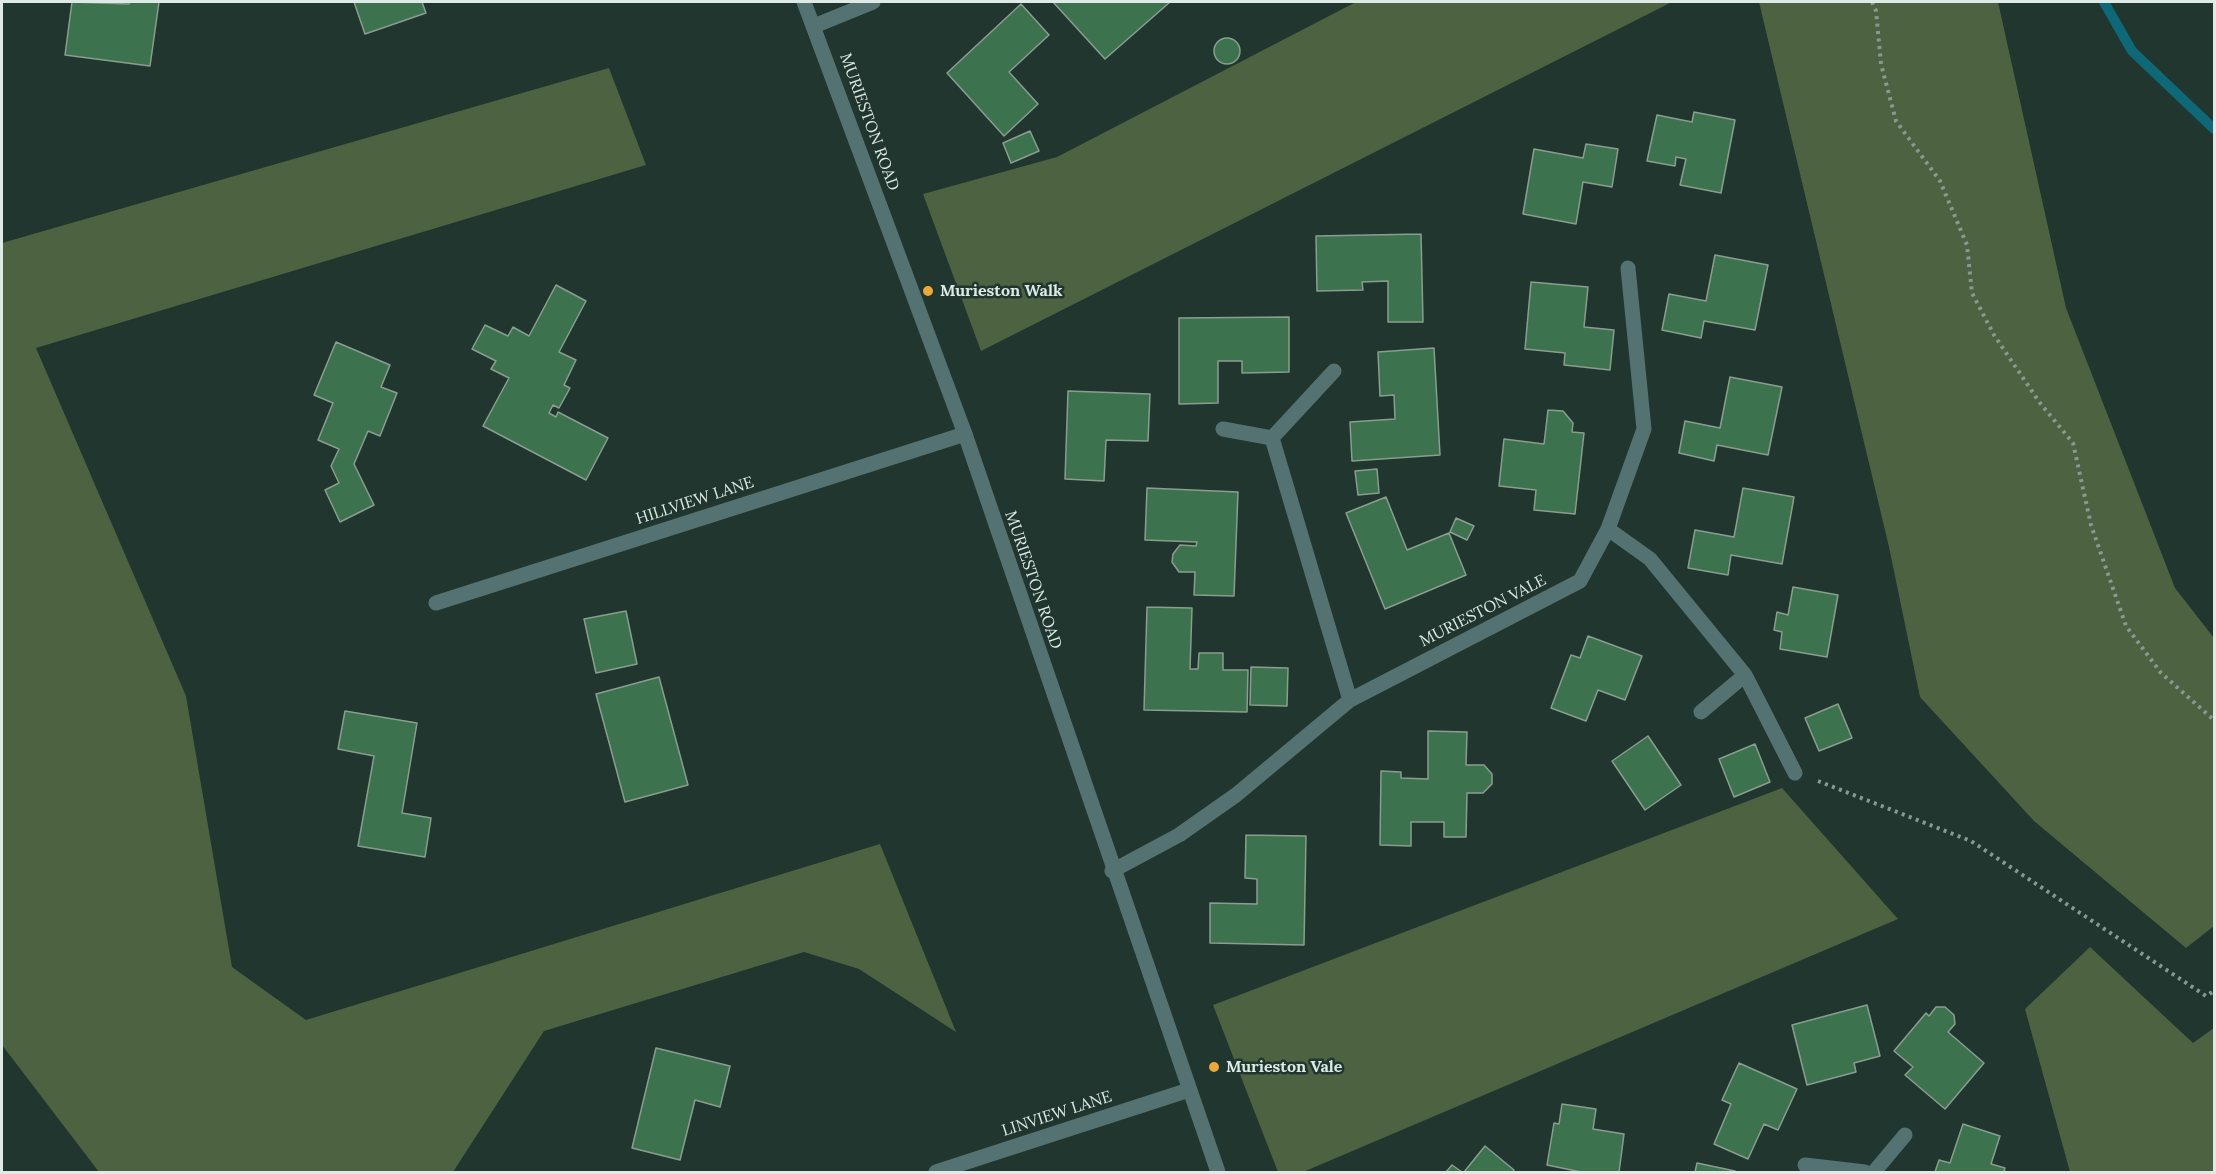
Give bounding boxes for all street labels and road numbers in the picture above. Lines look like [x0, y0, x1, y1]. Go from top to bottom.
street label: MURIESTON ROAD [835, 51, 903, 193]
street label: HILLVIEW LANE [634, 473, 756, 529]
street label: MURIESTON ROAD [1000, 508, 1066, 652]
street label: MURIESTON VALE [1417, 571, 1549, 651]
street label: LINVIEW LANE [1000, 1087, 1114, 1141]

